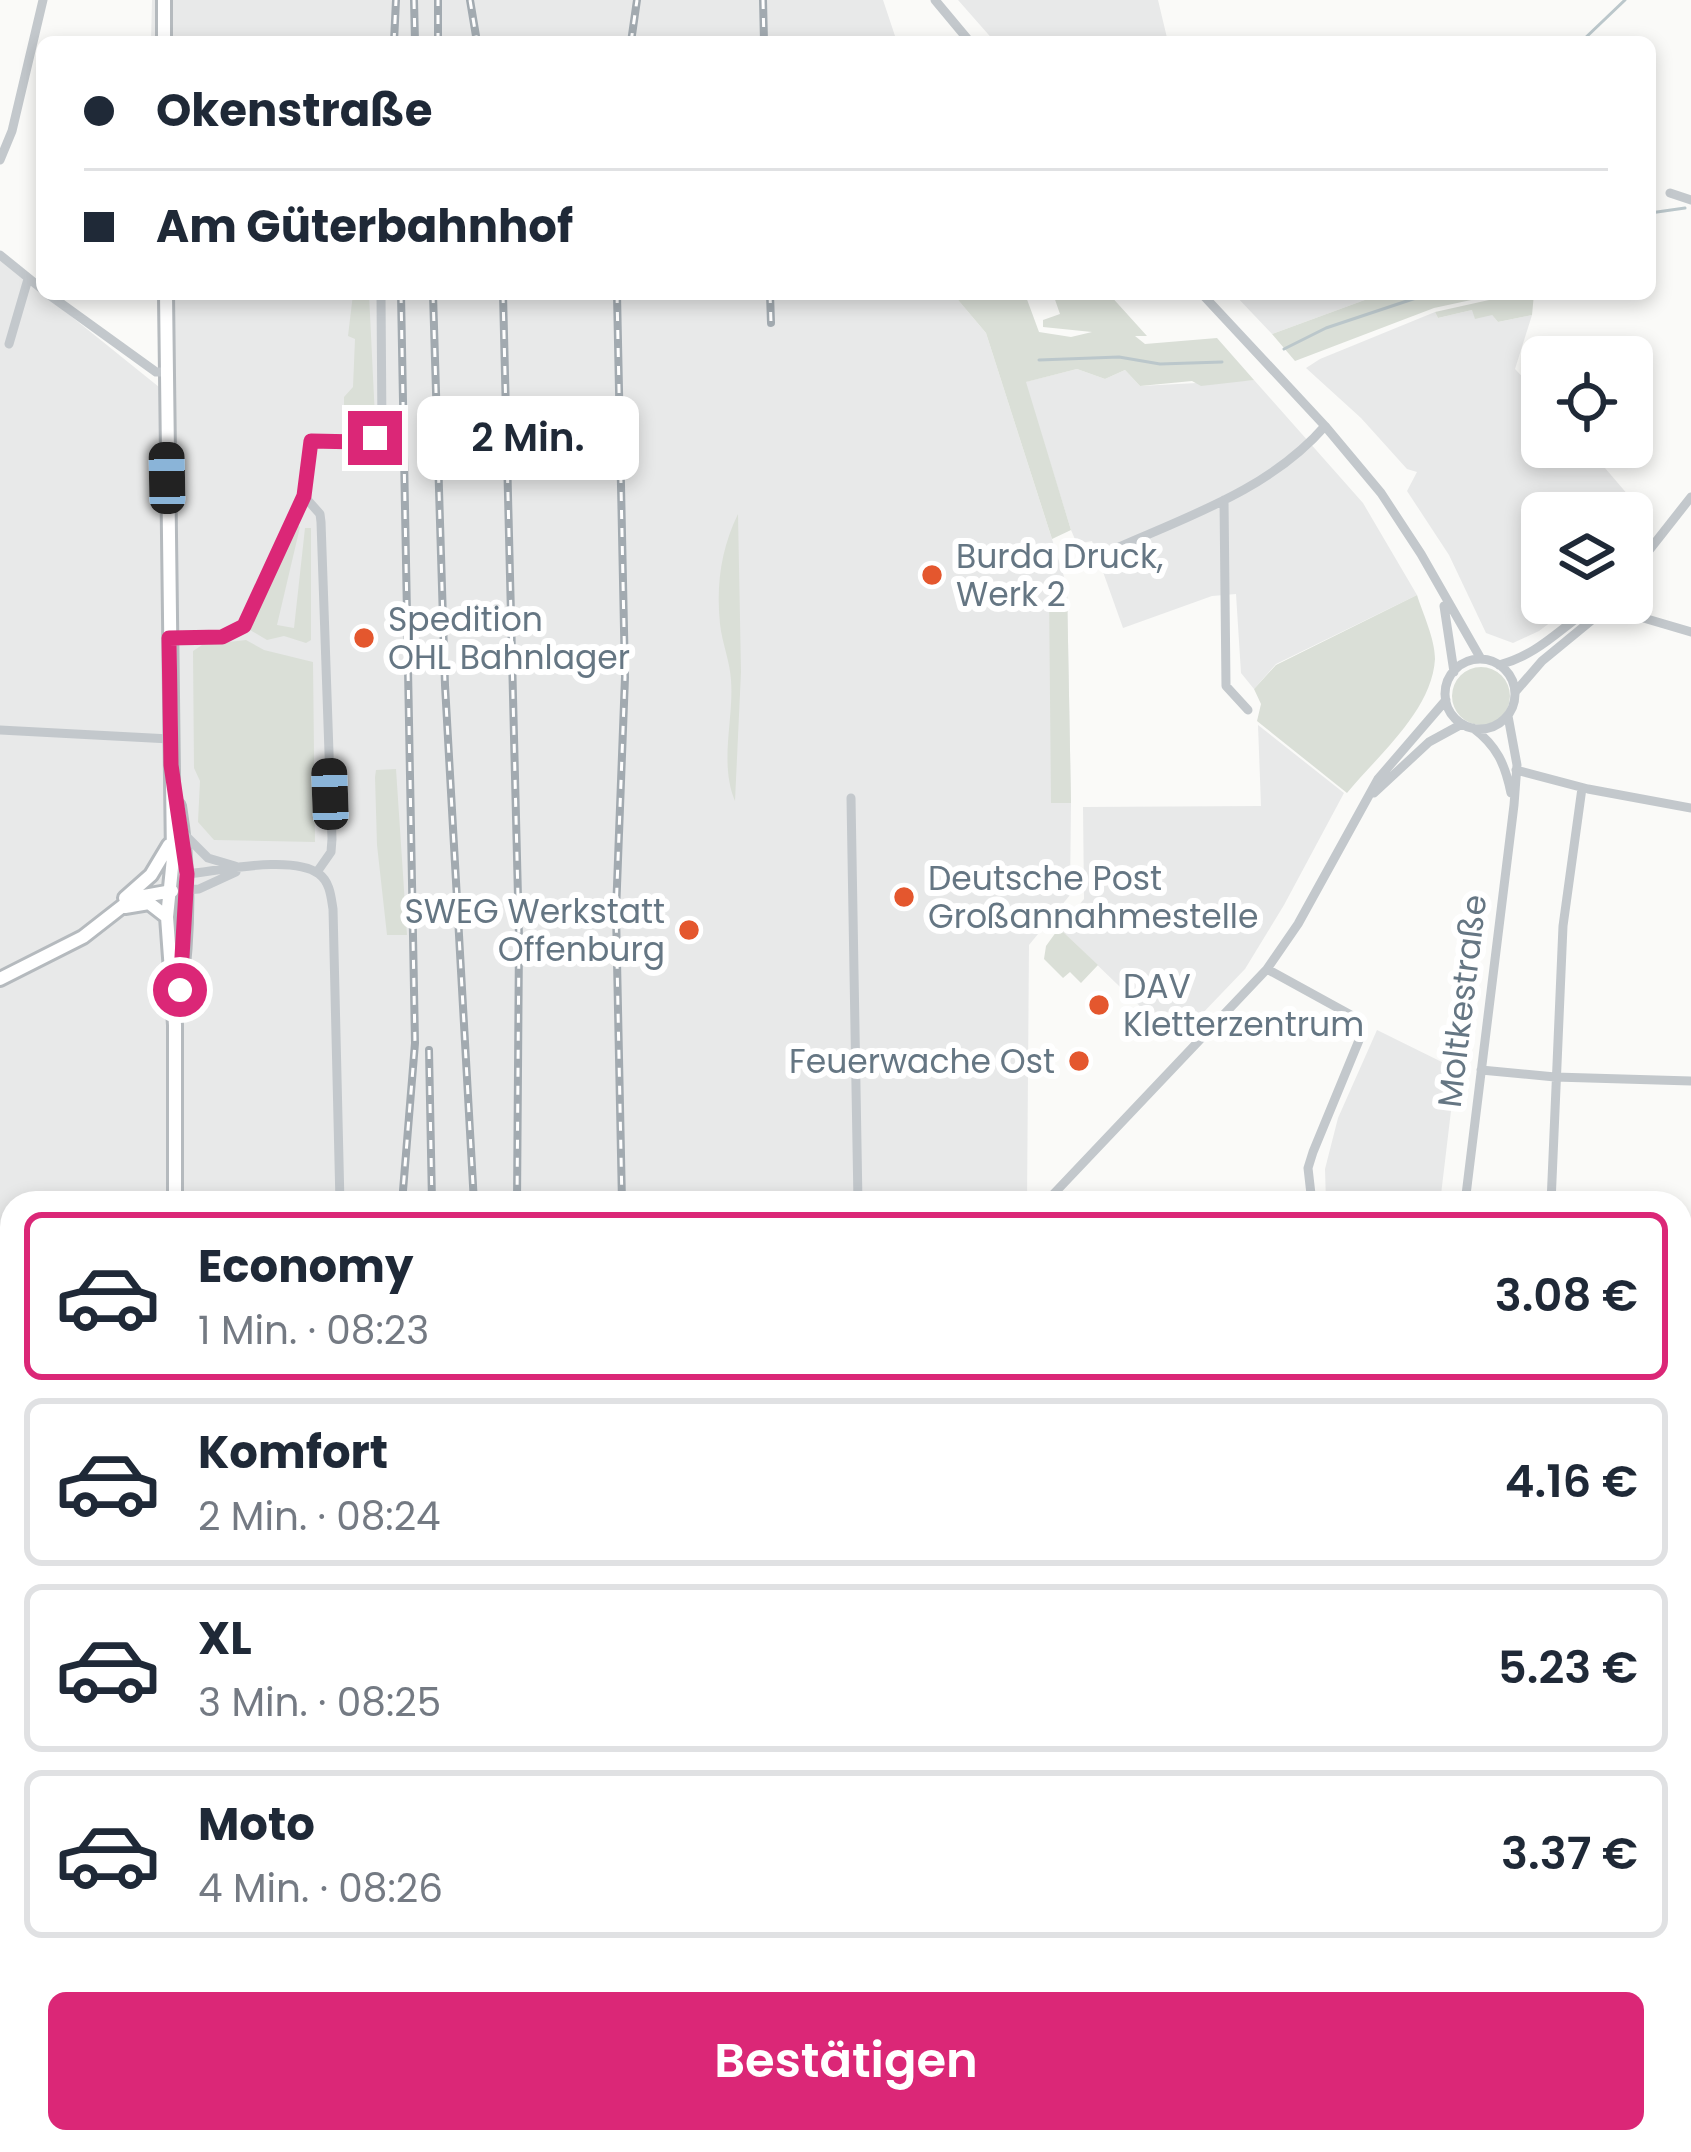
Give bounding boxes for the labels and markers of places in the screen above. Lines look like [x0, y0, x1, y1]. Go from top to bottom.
place label: Burda Druck, Werk 2 [956, 533, 1163, 618]
marker: Burda Druck, Werk 2 [919, 562, 945, 588]
place label: Spedition OHL Bahnlager [388, 596, 630, 681]
marker: Spedition OHL Bahnlager [351, 625, 377, 651]
place label: Deutsche Post Großannahmestelle [928, 855, 1258, 940]
marker: Deutsche Post Großannahmestelle [891, 884, 917, 910]
place label: SWEG Werkstatt Offenburg [404, 888, 665, 973]
marker: SWEG Werkstatt Offenburg [676, 917, 702, 943]
place label: DAV Kletterzentrum [1123, 963, 1364, 1048]
marker: DAV Kletterzentrum [1086, 992, 1112, 1018]
place label: Feuerwache Ost [789, 1038, 1055, 1085]
marker: Feuerwache Ost [1066, 1048, 1092, 1074]

